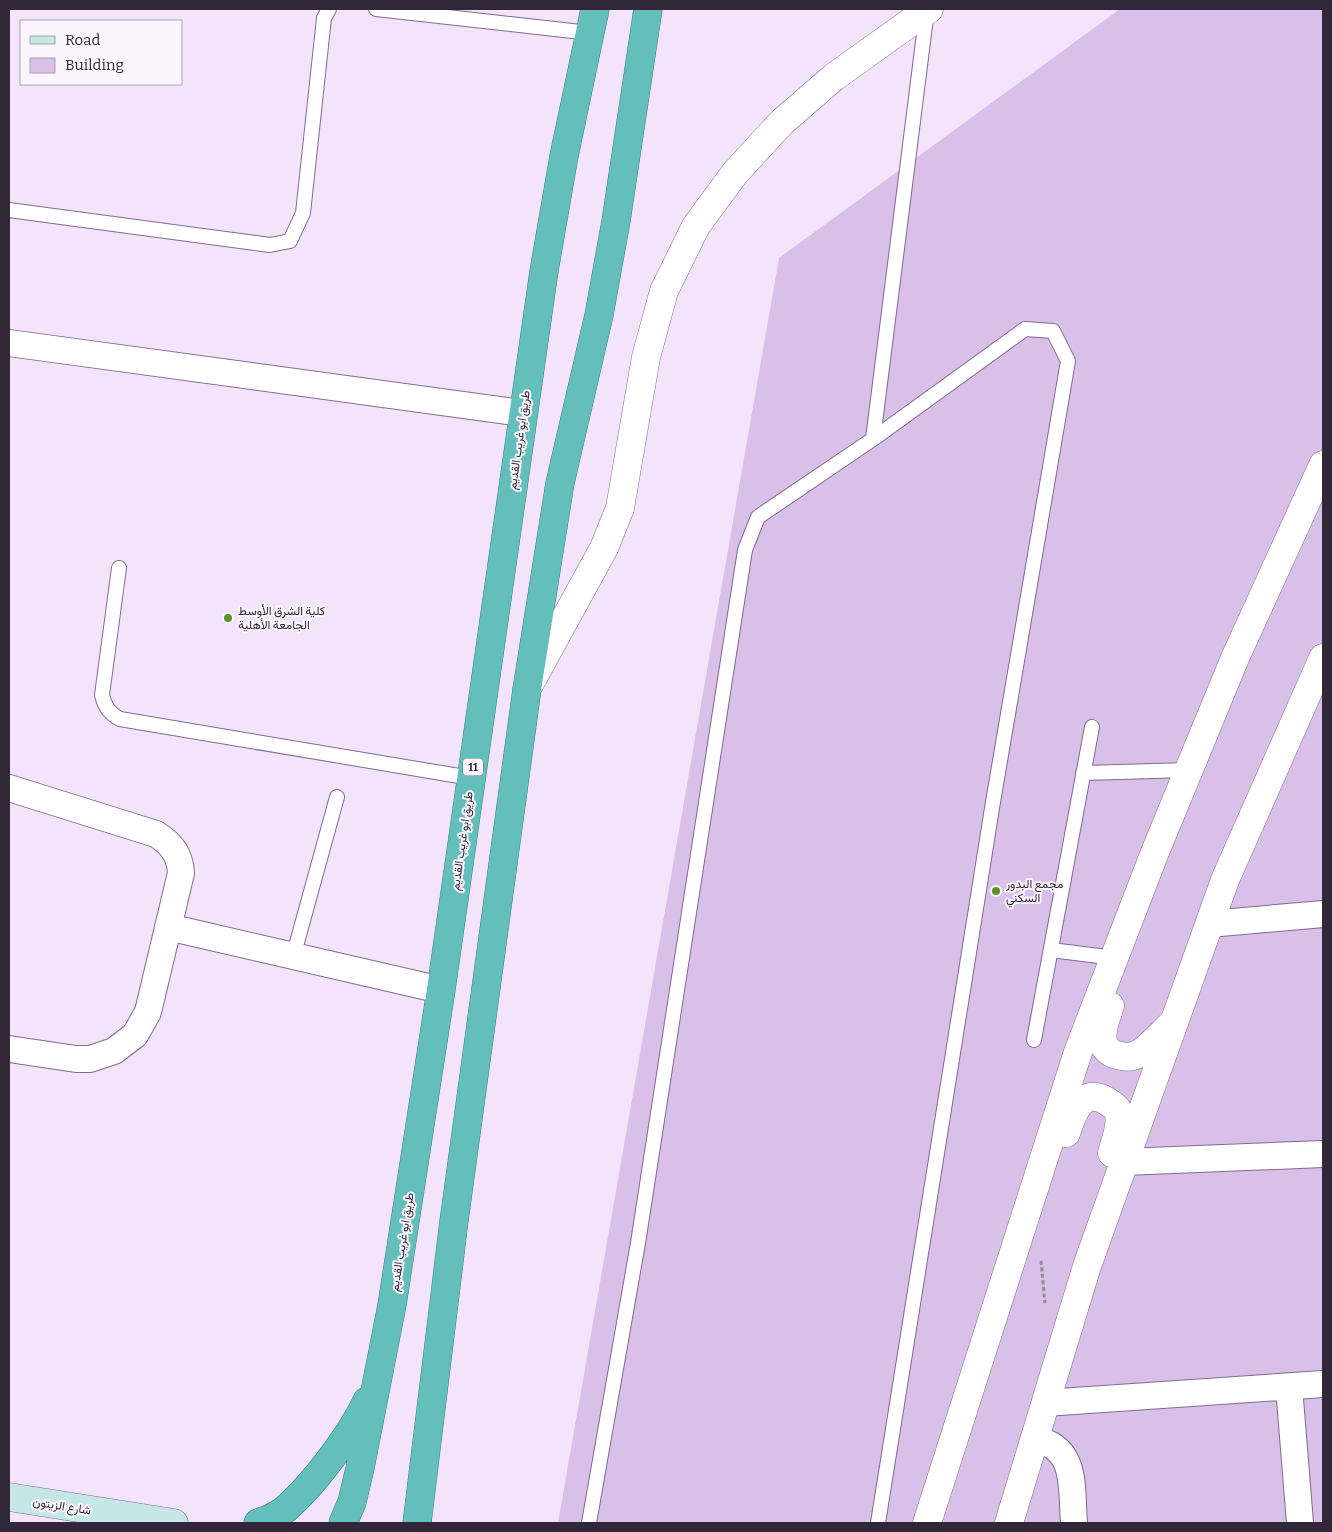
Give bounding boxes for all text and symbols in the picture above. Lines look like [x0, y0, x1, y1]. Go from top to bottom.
legend [20, 20, 182, 85]
text: Road [65, 31, 100, 49]
text: Building [65, 56, 124, 74]
street label: طريق ابو غريب القديم [505, 389, 534, 491]
place label: كلية الشرق الأوسط الجامعة الأهلية [238, 604, 325, 632]
marker: كلية الشرق الأوسط الجامعة الأهلية [222, 612, 234, 624]
road number: 11 [463, 759, 483, 776]
street label: طريق ابو غريب القديم [448, 790, 477, 892]
place label: مجمع البدور السكني [1005, 877, 1063, 908]
marker: مجمع البدور السكني [990, 885, 1002, 897]
street label: طريق ابو غريب القديم [387, 1191, 418, 1293]
street label: شارع الزيتون [31, 1494, 92, 1519]

